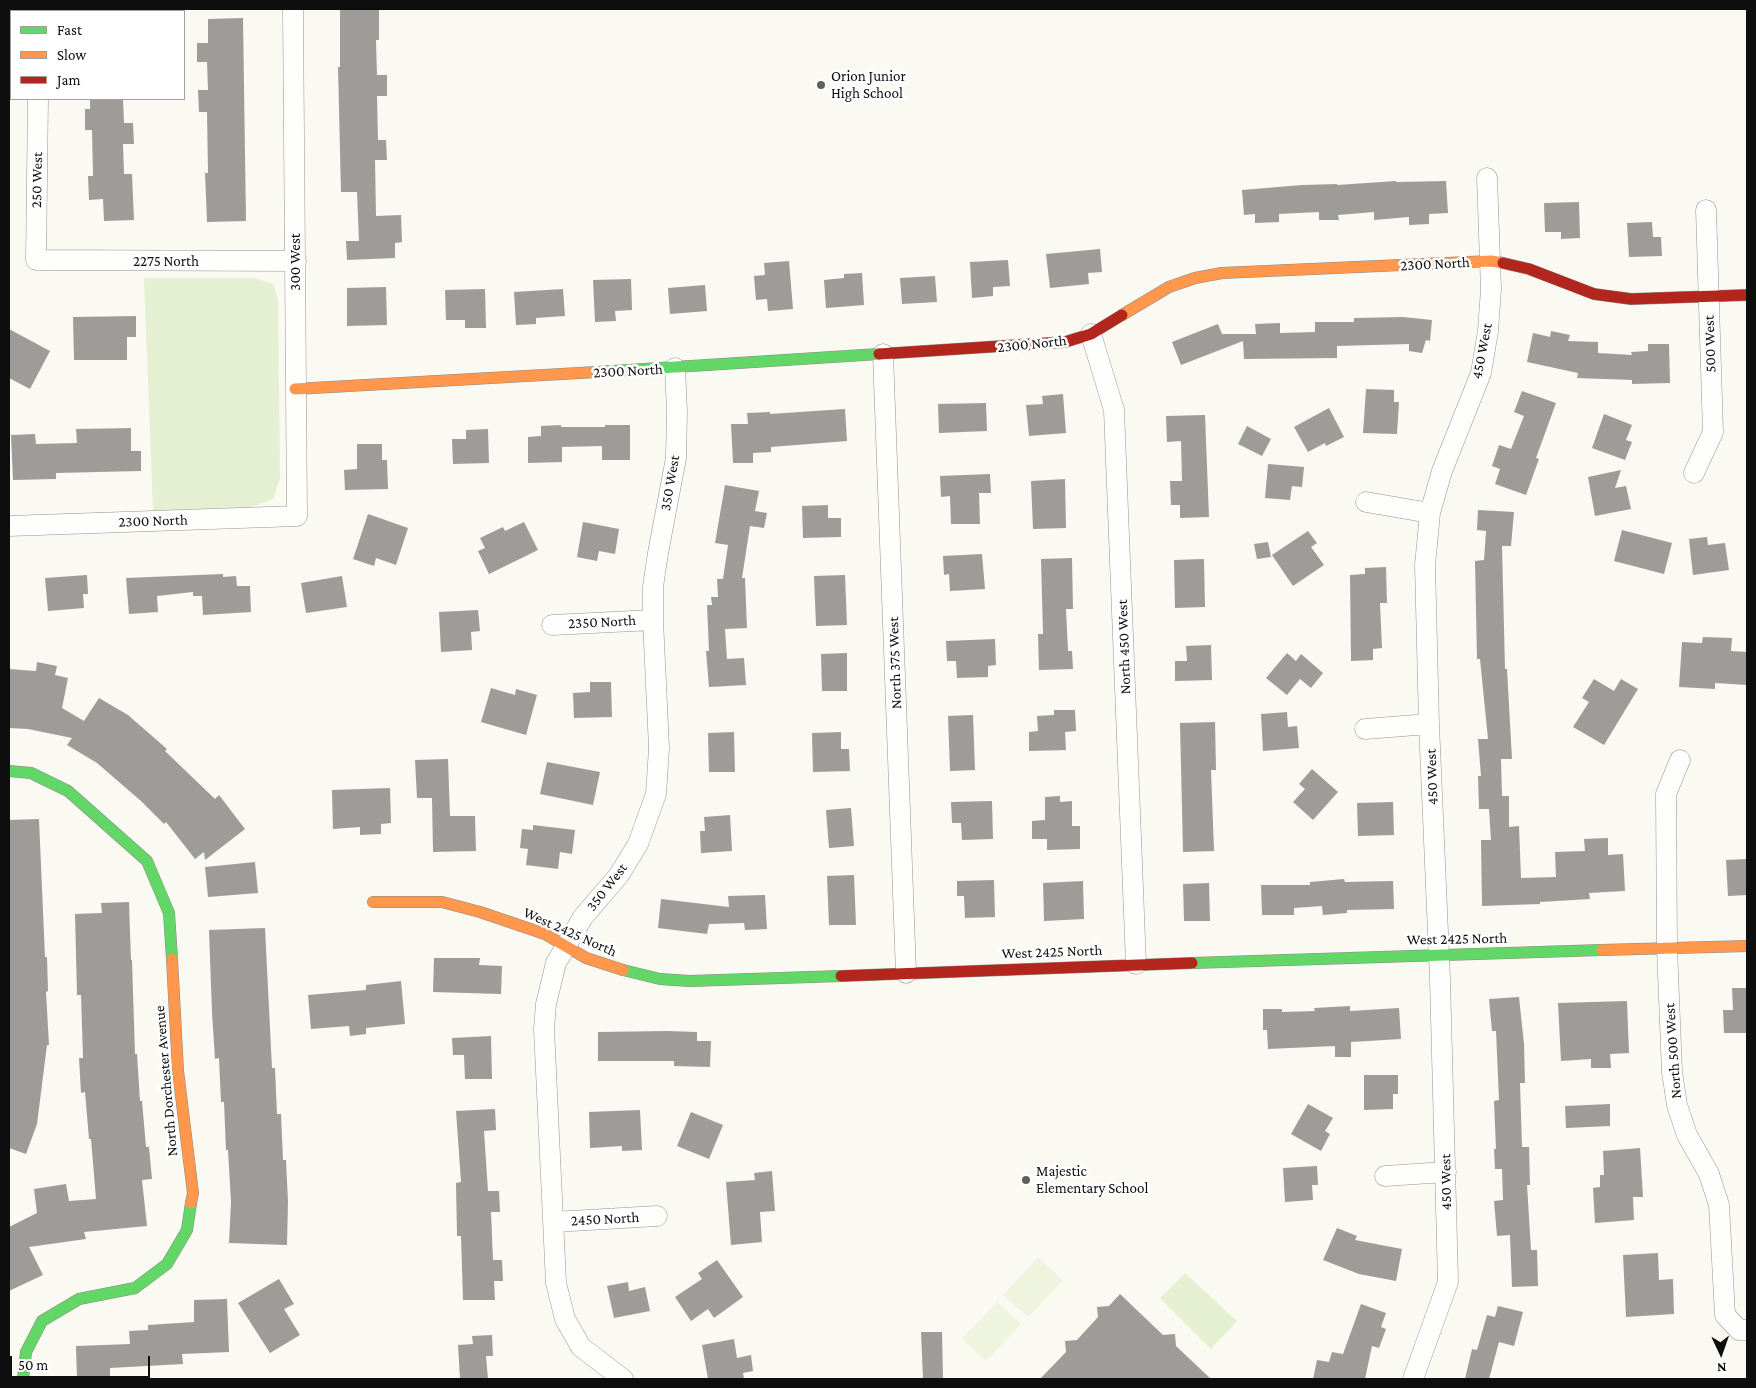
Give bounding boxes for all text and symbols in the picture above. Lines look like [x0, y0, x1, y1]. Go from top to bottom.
legend [10, 10, 185, 100]
text: Fast [57, 22, 82, 38]
text: Slow [57, 47, 86, 63]
place label: Orion Junior High School [831, 67, 906, 102]
text: Jam [57, 72, 80, 88]
marker: Orion Junior High School [815, 79, 827, 91]
street label: 250 West [28, 152, 46, 208]
street label: 300 West [286, 233, 304, 291]
street label: 2275 North [133, 252, 199, 270]
street label: 2300 North [1400, 253, 1470, 275]
street label: 500 West [1700, 315, 1720, 373]
street label: 450 West [1468, 322, 1496, 380]
street label: 2300 North [996, 331, 1068, 357]
street label: 2300 North [593, 360, 663, 382]
street label: 350 West [656, 454, 684, 512]
street label: 2300 North [118, 511, 188, 531]
street label: North 450 West [1113, 599, 1135, 695]
street label: 2350 North [567, 611, 637, 633]
street label: North 375 West [884, 616, 906, 710]
street label: 450 West [1422, 748, 1442, 806]
street label: 350 West [583, 859, 631, 915]
street label: West 2425 North [520, 903, 620, 961]
street label: West 2425 North [1407, 929, 1507, 949]
street label: West 2425 North [1001, 941, 1103, 963]
street label: North 500 West [1661, 1003, 1685, 1099]
street label: North Dorchester Avenue [150, 1005, 182, 1157]
street label: 450 West [1437, 1154, 1455, 1210]
place label: Majestic Elementary School [1036, 1162, 1148, 1197]
marker: Majestic Elementary School [1020, 1174, 1032, 1186]
street label: 2450 North [570, 1208, 640, 1230]
north arrow [1696, 1328, 1746, 1378]
scale bar [12, 1346, 152, 1378]
text: 50 m [18, 1357, 48, 1373]
text: N [1717, 1360, 1727, 1376]

